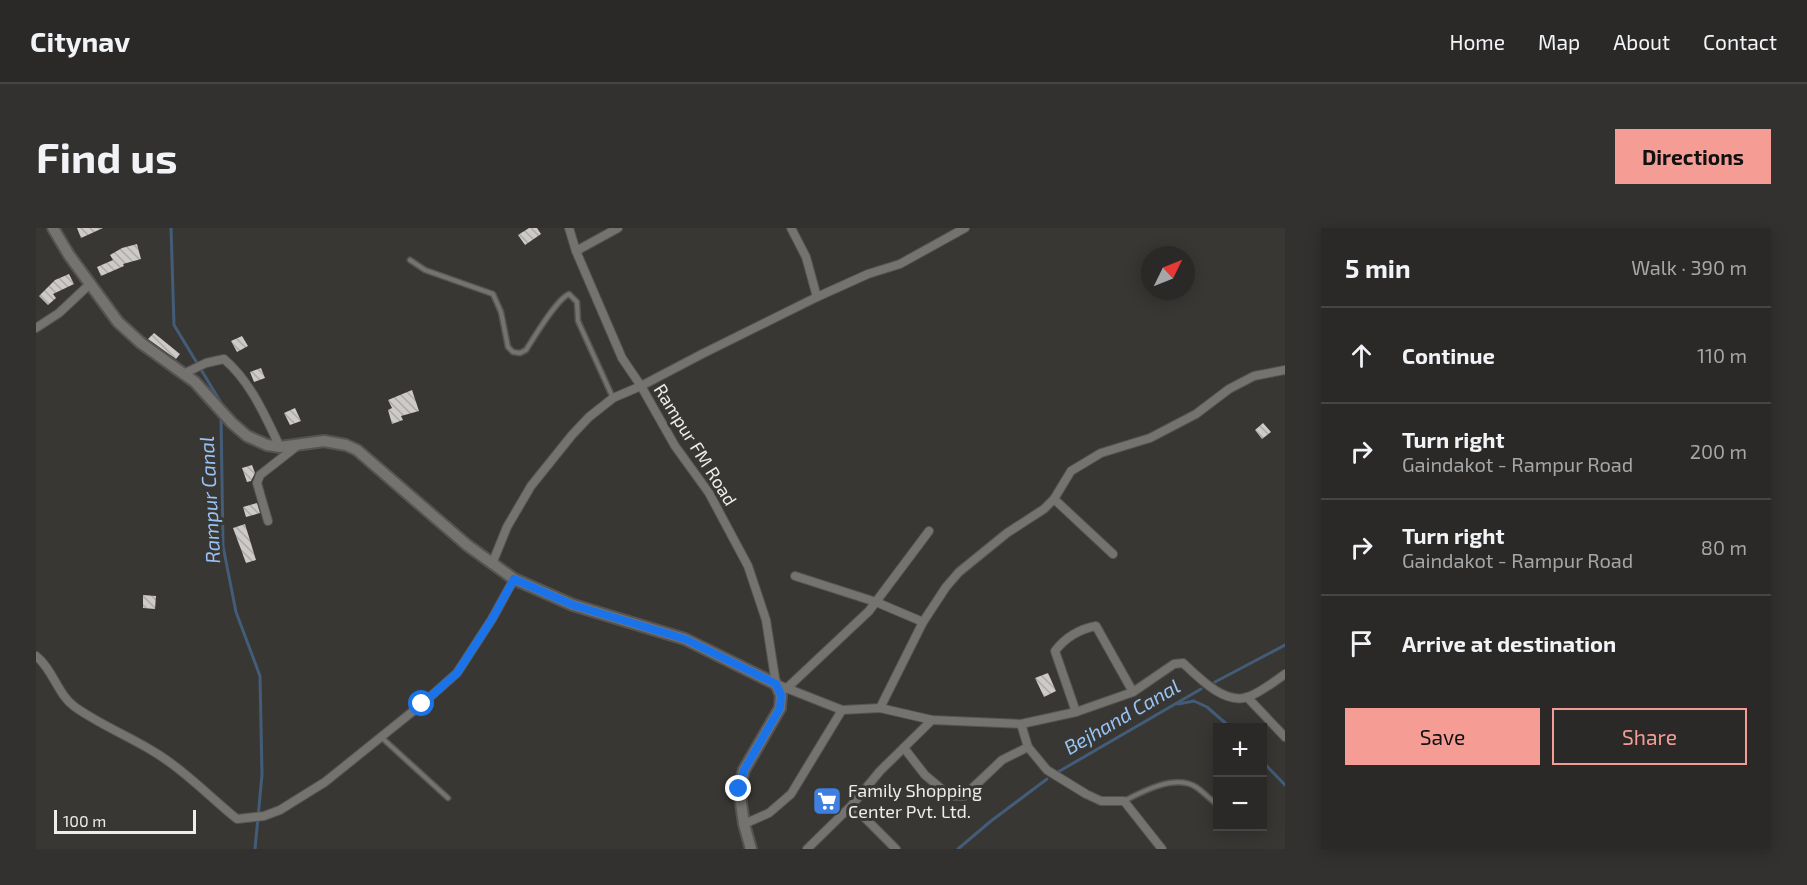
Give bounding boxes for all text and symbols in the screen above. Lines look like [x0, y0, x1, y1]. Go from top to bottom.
text: Citynav [30, 24, 130, 58]
text: Home [1449, 29, 1505, 54]
text: Map [1538, 29, 1580, 54]
text: About [1613, 29, 1670, 54]
text: Contact [1703, 29, 1777, 54]
button: Directions [1615, 129, 1771, 184]
text: Find us [36, 131, 178, 181]
north arrow [1141, 246, 1195, 300]
text: 5 min [1345, 252, 1411, 283]
text: Walk · 390 m [1631, 255, 1747, 279]
icon: ahead [1345, 339, 1378, 372]
text: Continue [1402, 342, 1495, 368]
text: 110 m [1697, 343, 1747, 367]
street label: Rampur FM Road [650, 380, 742, 509]
text: Turn right [1402, 426, 1504, 452]
icon: right [1345, 435, 1378, 468]
water label: Rampur Canal [194, 436, 224, 564]
text: 200 m [1690, 439, 1747, 463]
text: Gaindakot - Rampur Road [1402, 452, 1633, 476]
text: Turn right [1402, 522, 1504, 548]
icon: right [1345, 531, 1378, 564]
text: 80 m [1701, 535, 1747, 559]
text: Gaindakot - Rampur Road [1402, 548, 1633, 572]
icon: arrive [1345, 627, 1378, 660]
text: Arrive at destination [1402, 630, 1616, 656]
water label: Bejhand Canal [1059, 673, 1184, 759]
route start [408, 690, 434, 716]
button: Save [1345, 708, 1540, 765]
button: Share [1552, 708, 1747, 765]
map controls [1213, 723, 1267, 831]
button: + [1213, 723, 1267, 777]
route end [725, 775, 751, 801]
button: − [1213, 777, 1267, 831]
place label: Family Shopping Center Pvt. Ltd. [848, 779, 982, 822]
supermarket icon: Family Shopping Center Pvt. Ltd. [811, 785, 843, 817]
scale bar [54, 807, 196, 834]
text: 100 m [63, 811, 106, 830]

